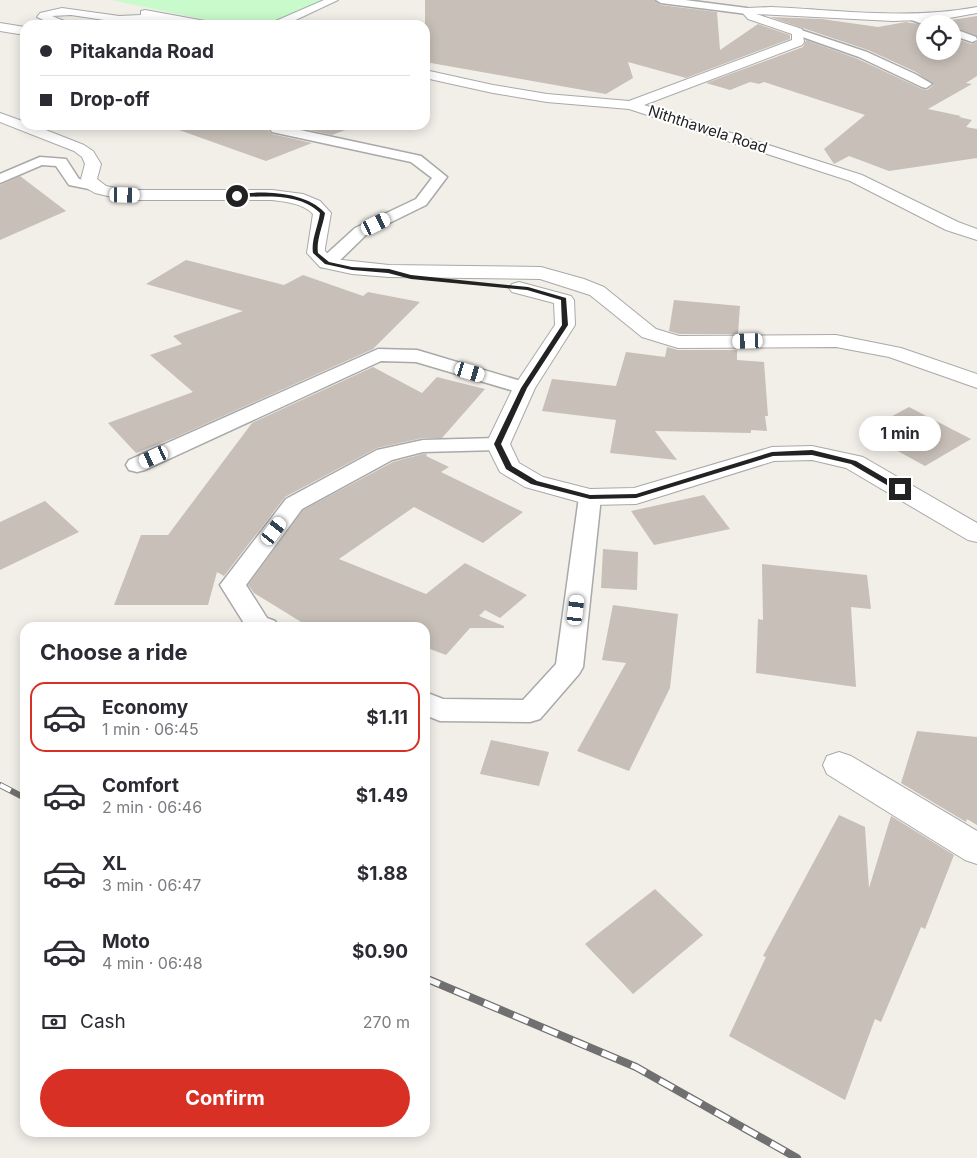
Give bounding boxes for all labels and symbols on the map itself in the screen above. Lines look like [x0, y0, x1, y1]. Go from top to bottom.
street label: Niththawela Road [646, 101, 770, 157]
route start [226, 185, 248, 207]
car [109, 187, 140, 203]
car [359, 211, 392, 237]
car [732, 333, 763, 349]
car [453, 360, 486, 384]
callout: 1 min [859, 416, 941, 452]
car [137, 444, 170, 470]
route end [889, 478, 911, 500]
car [258, 515, 289, 547]
car [566, 594, 585, 626]

